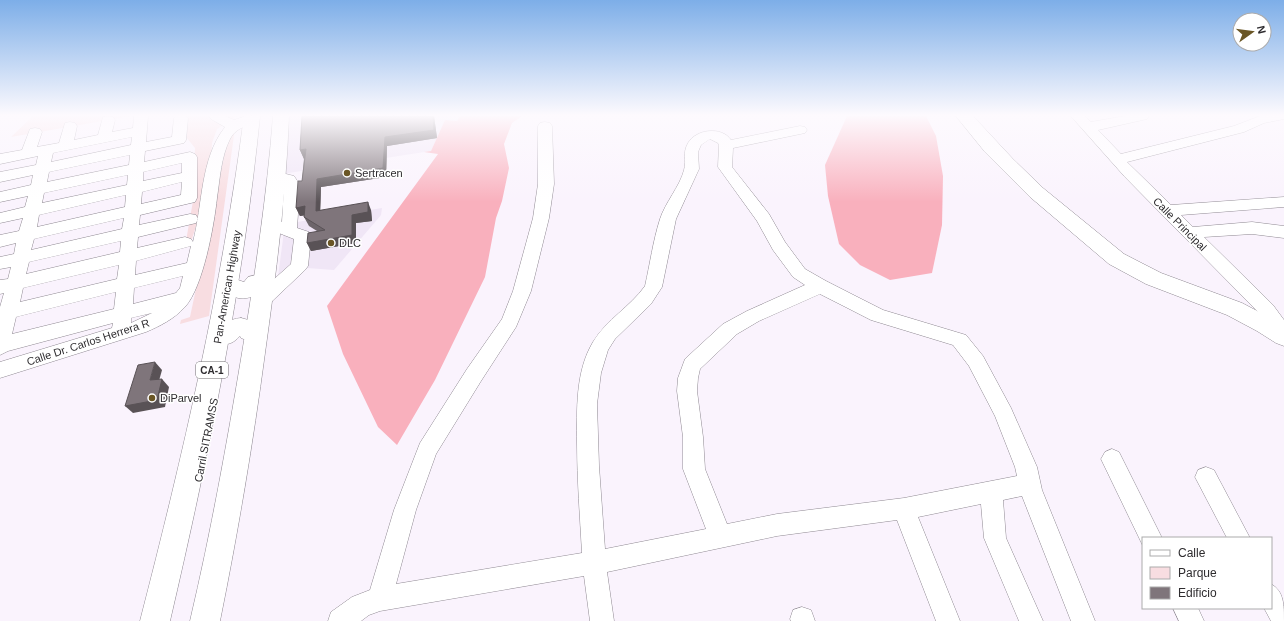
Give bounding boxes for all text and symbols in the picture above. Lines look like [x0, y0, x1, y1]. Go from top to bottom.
north arrow [1232, 12, 1272, 52]
text: N [1255, 24, 1268, 35]
place label: Sertracen [355, 167, 403, 179]
marker: Sertracen [342, 168, 352, 178]
street label: Calle Principal [1151, 195, 1209, 253]
street label: Pan-American Highway [211, 229, 243, 345]
place label: DLC [339, 237, 361, 249]
marker: DLC [326, 238, 336, 248]
street label: Calle Dr. Carlos Herrera R [25, 316, 151, 368]
road number: CA-1 [196, 362, 228, 378]
place label: DiParvel [160, 392, 202, 404]
marker: DiParvel [147, 393, 157, 403]
street label: Carril SITRAMSS [192, 397, 220, 483]
legend [1142, 537, 1272, 609]
text: Calle [1178, 546, 1206, 560]
text: Parque [1178, 566, 1217, 580]
text: Edificio [1178, 586, 1217, 600]

